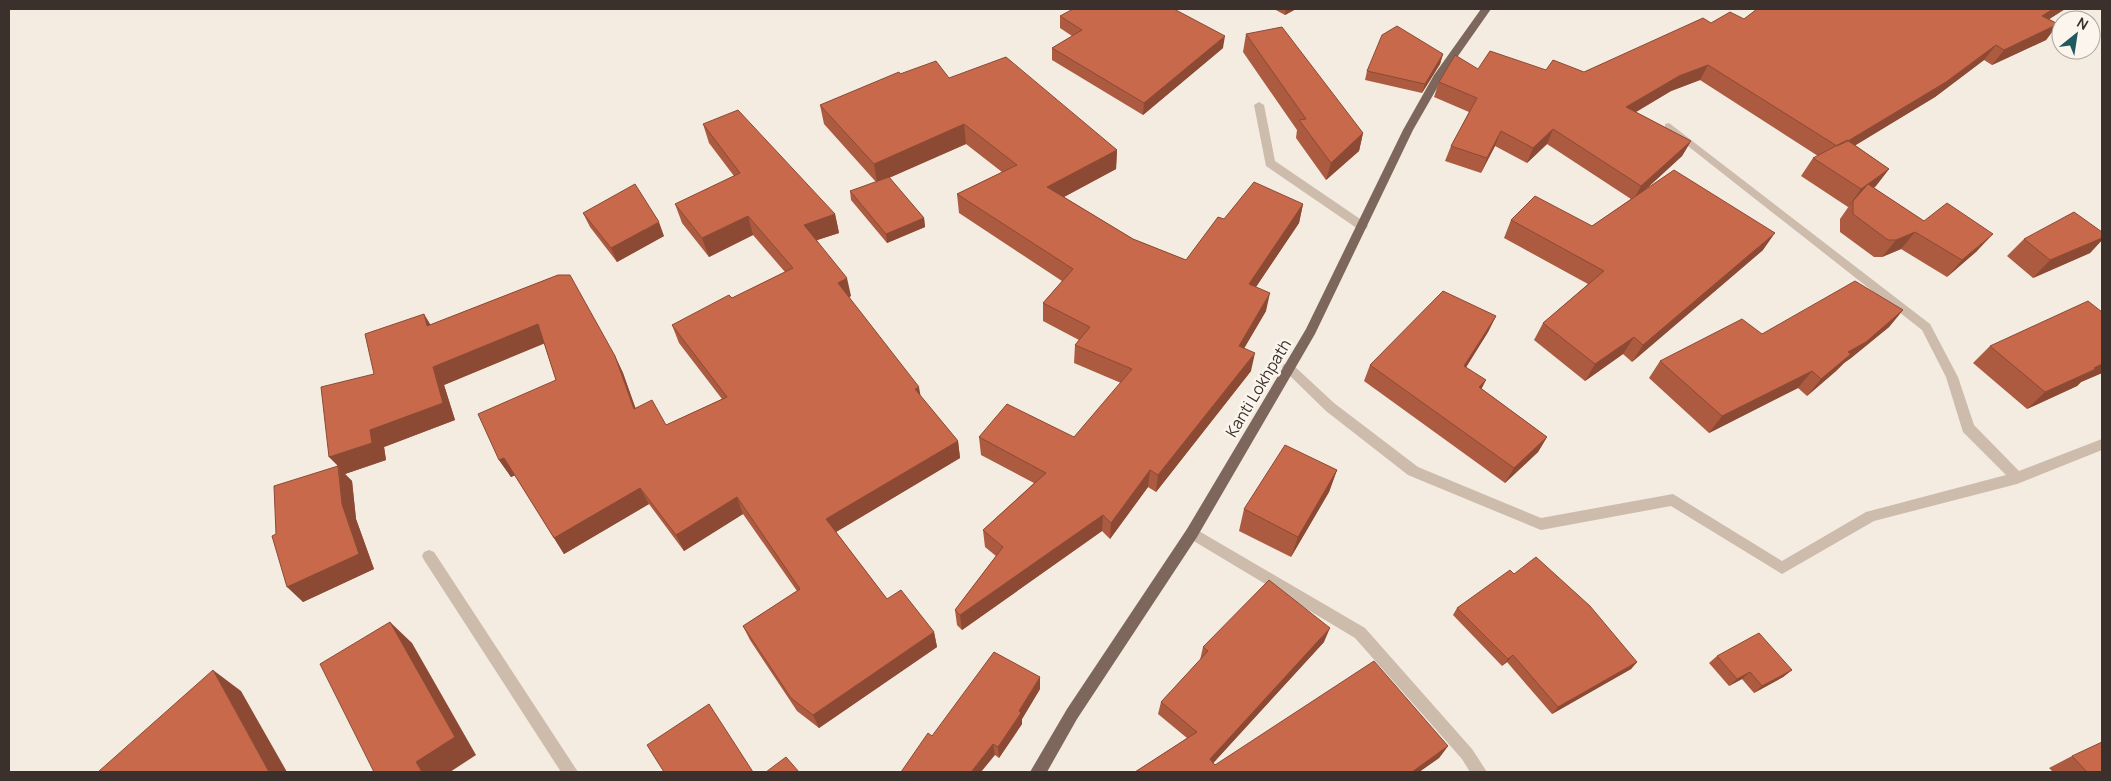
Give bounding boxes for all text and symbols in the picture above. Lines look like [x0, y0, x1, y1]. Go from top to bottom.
north arrow [2051, 10, 2101, 60]
text: N [2074, 13, 2092, 34]
street label: Kanti Lokhpath [1220, 335, 1296, 441]

